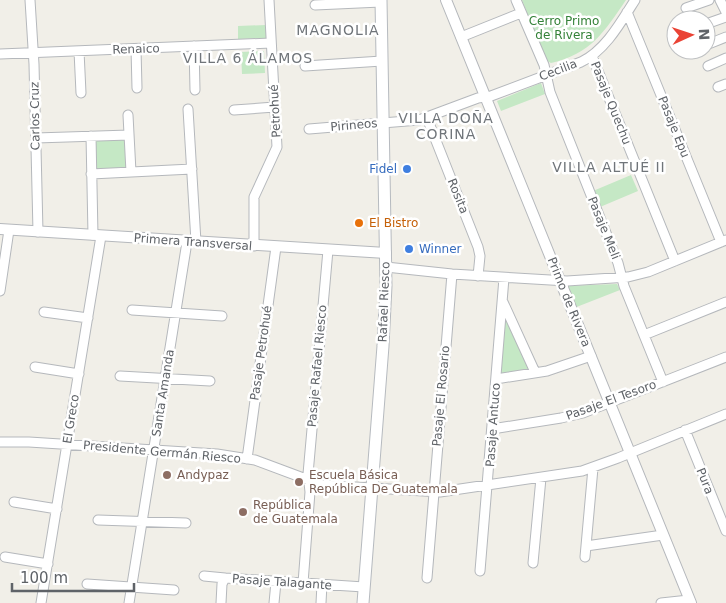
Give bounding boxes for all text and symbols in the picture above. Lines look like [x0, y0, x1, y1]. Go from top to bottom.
north arrow [666, 10, 716, 60]
park label: Cerro Primo de Rivera [529, 14, 599, 42]
district label: MAGNOLIA [296, 22, 380, 38]
text: N [696, 28, 712, 41]
street label: Renaico [112, 41, 160, 57]
district label: VILLA 6 ÁLAMOS [183, 50, 313, 66]
street label: Cecilia [537, 56, 579, 84]
street label: Pasaje Quechu [588, 59, 634, 147]
street label: Carlos Cruz [27, 82, 43, 150]
street label: Petrohué [267, 84, 283, 138]
street label: Pasaje Epu [655, 94, 693, 160]
district label: VILLA DOÑA CORINA [398, 110, 494, 142]
street label: Pirineos [330, 116, 378, 134]
district label: VILLA ALTUÉ II [552, 159, 666, 175]
place label: Fidel [369, 162, 397, 176]
marker: Fidel [401, 163, 413, 175]
street label: Rosita [445, 176, 471, 216]
street label: Pasaje Meli [585, 195, 623, 261]
place label: El Bistro [369, 216, 418, 230]
marker: El Bistro [353, 217, 365, 229]
street label: Primera Transversal [133, 231, 253, 253]
place label: Winner [419, 242, 462, 256]
marker: Winner [403, 243, 415, 255]
street label: Primo de Rivera [545, 255, 593, 349]
street label: Rafael Riesco [376, 261, 392, 343]
street label: Pasaje Rafael Riesco [305, 304, 329, 428]
street label: Pasaje Petrohué [247, 305, 275, 401]
street label: Pasaje El Rosario [430, 345, 452, 447]
street label: Santa Amanda [149, 348, 177, 438]
street label: Pasaje El Tesoro [564, 377, 658, 423]
street label: Pasaje Antuco [483, 382, 503, 468]
street label: El Greco [60, 393, 82, 445]
street label: Presidente Germán Riesco [83, 438, 241, 466]
street label: Pura [693, 466, 717, 496]
place label: Andypaz [177, 468, 229, 482]
place label: Escuela Básica República De Guatemala [309, 468, 458, 496]
marker: Andypaz [161, 469, 173, 481]
marker: Escuela Básica República De Guatemala [293, 476, 305, 488]
place label: República de Guatemala [253, 498, 338, 526]
marker: República de Guatemala [237, 506, 249, 518]
scale bar [12, 560, 135, 592]
text: 100 m [20, 569, 68, 587]
street label: Pasaje Talagante [232, 572, 332, 592]

